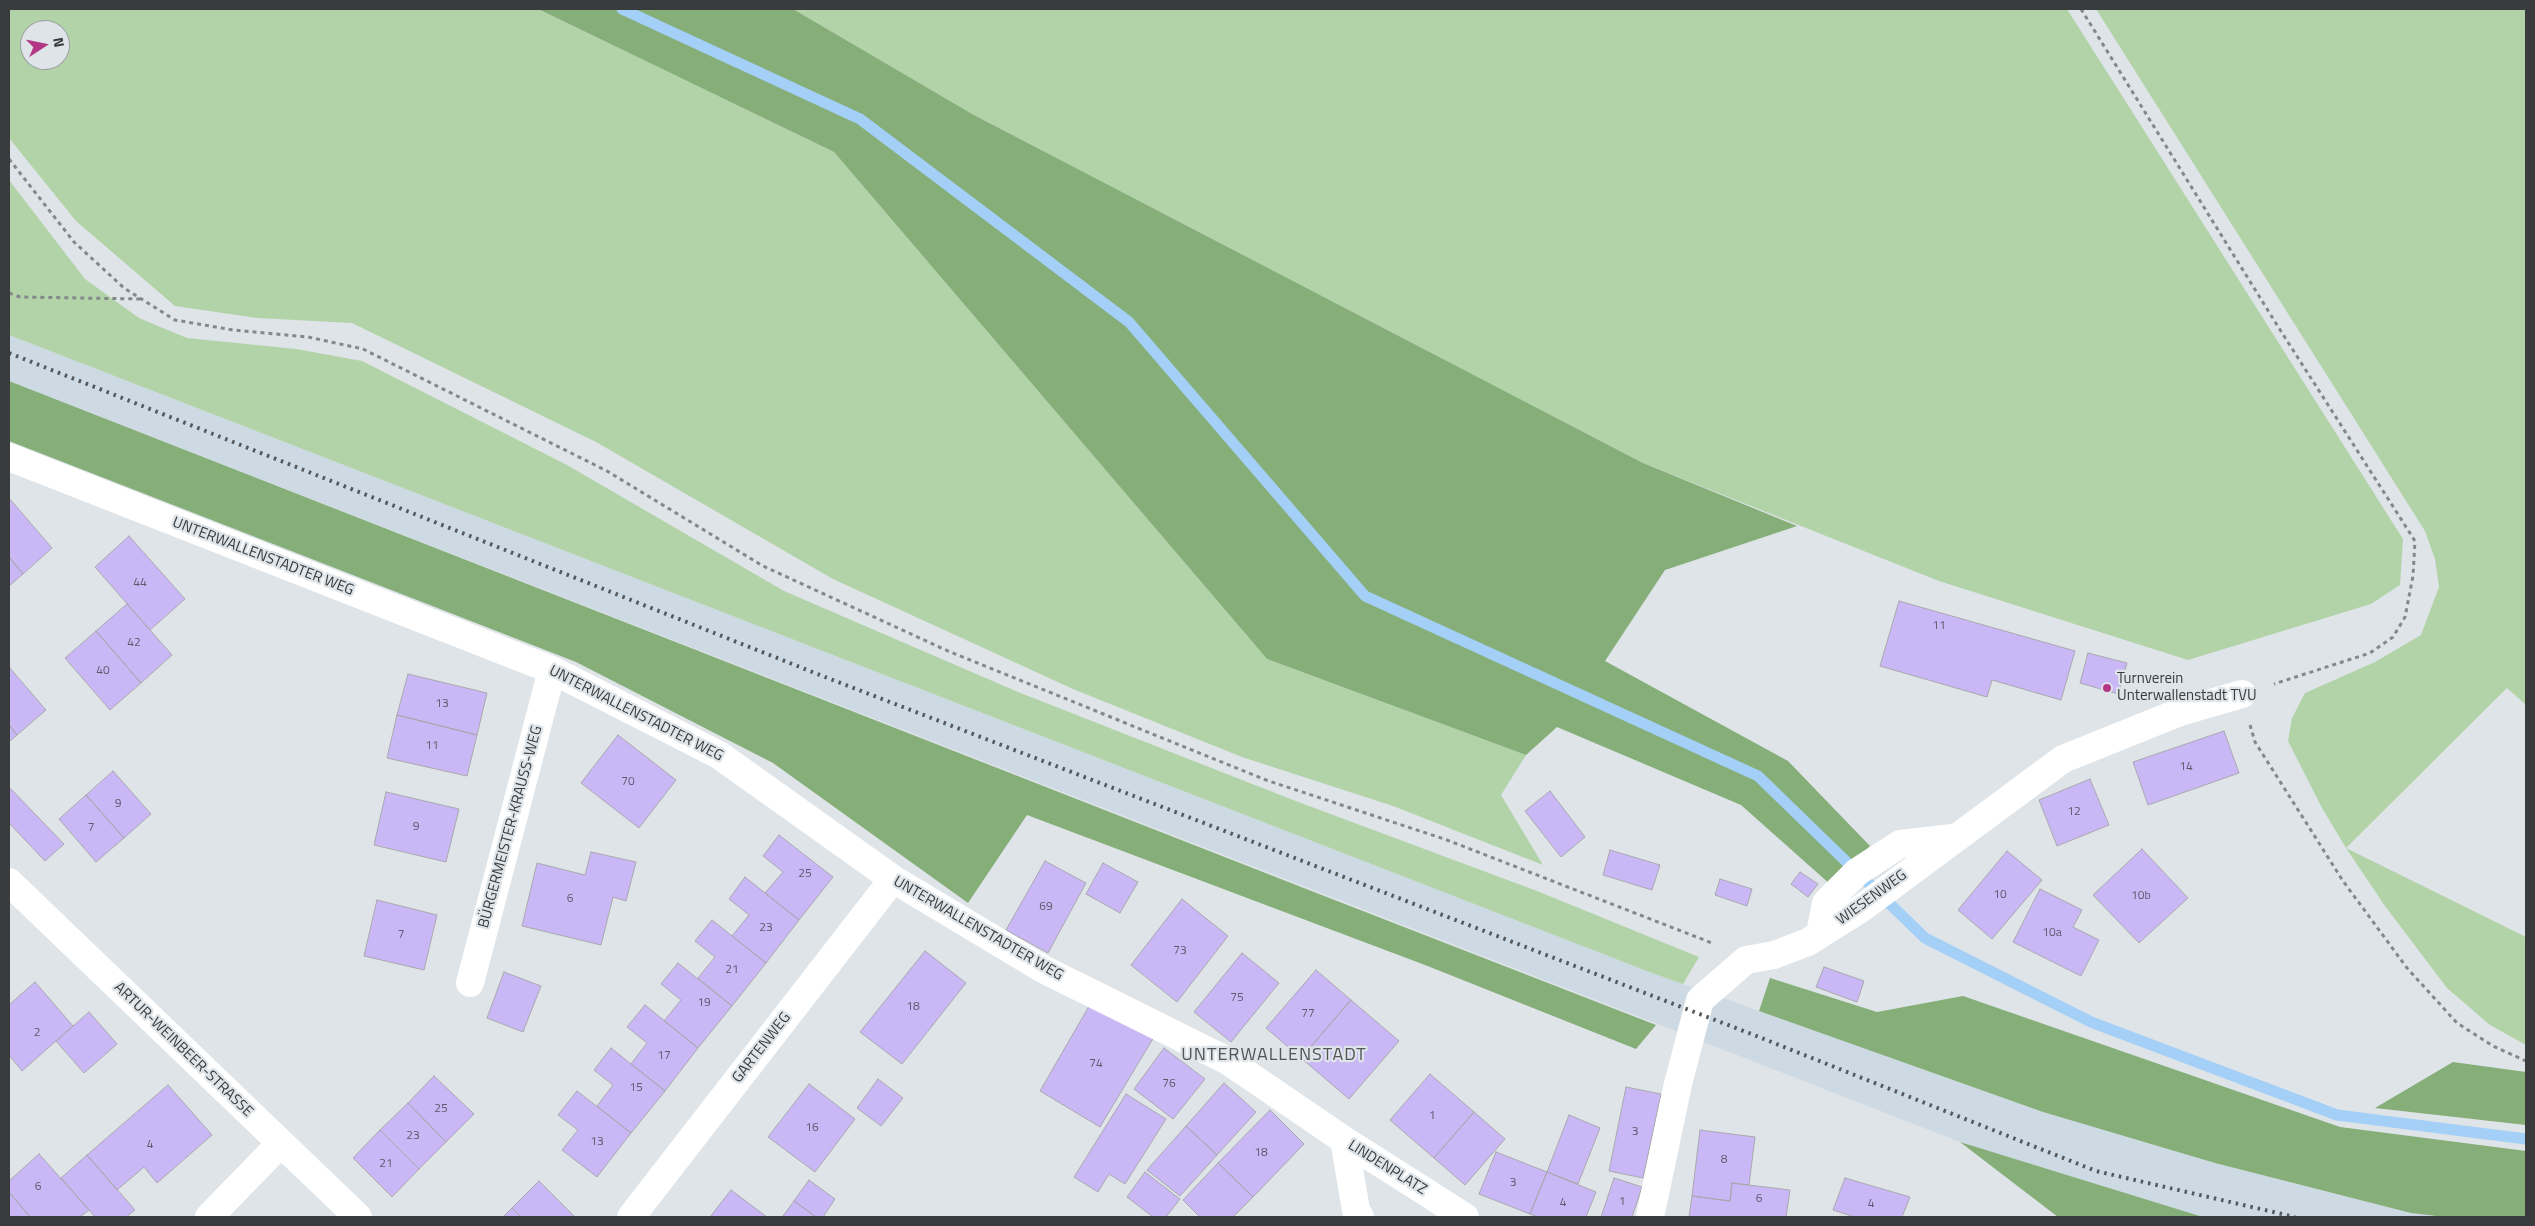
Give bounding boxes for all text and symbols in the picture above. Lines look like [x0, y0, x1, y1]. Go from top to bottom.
north arrow [20, 20, 70, 70]
text: N [48, 35, 70, 49]
street label: UNTERWALLENSTADTER WEG [170, 514, 356, 600]
house number: 44 [133, 576, 147, 590]
house number: 11 [1932, 619, 1946, 633]
house number: 42 [127, 636, 141, 650]
street label: UNTERWALLENSTADTER WEG [546, 662, 726, 766]
house number: 40 [96, 664, 110, 678]
place label: Turnverein Unterwallenstadt TVU [2117, 670, 2257, 705]
marker: Turnverein Unterwallenstadt TVU [2101, 682, 2113, 694]
house number: 13 [435, 697, 449, 711]
street label: BÜRGERMEISTER-KRAUSS-WEG [475, 724, 547, 930]
house number: 11 [425, 739, 439, 753]
house number: 14 [2179, 760, 2193, 774]
house number: 70 [621, 775, 635, 789]
house number: 9 [115, 797, 121, 811]
house number: 12 [2067, 805, 2081, 819]
house number: 9 [413, 820, 419, 834]
house number: 7 [88, 821, 94, 835]
street label: WIESENWEG [1833, 866, 1911, 930]
house number: 25 [798, 867, 812, 881]
street label: UNTERWALLENSTADTER WEG [890, 873, 1066, 985]
house number: 10 [1993, 888, 2007, 902]
house number: 10b [2131, 889, 2151, 903]
house number: 6 [567, 892, 573, 906]
house number: 69 [1039, 900, 1053, 914]
house number: 23 [759, 921, 773, 935]
house number: 10a [2042, 926, 2062, 940]
house number: 7 [398, 928, 404, 942]
house number: 73 [1173, 944, 1187, 958]
house number: 21 [725, 963, 739, 977]
street label: ARTUR-WEINBEER-STRASSE [110, 979, 256, 1121]
house number: 75 [1230, 991, 1244, 1005]
house number: 19 [697, 996, 711, 1010]
house number: 18 [906, 1000, 920, 1014]
house number: 77 [1301, 1007, 1315, 1021]
street label: GARTENWEG [729, 1009, 795, 1087]
house number: 2 [34, 1026, 40, 1040]
district label: UNTERWALLENSTADT [1179, 1045, 1369, 1067]
house number: 17 [657, 1049, 671, 1063]
house number: 74 [1089, 1057, 1103, 1071]
house number: 76 [1162, 1077, 1176, 1091]
house number: 15 [629, 1081, 643, 1095]
house number: 25 [434, 1102, 448, 1116]
house number: 1 [1429, 1109, 1435, 1123]
house number: 16 [805, 1121, 819, 1135]
house number: 3 [1632, 1125, 1638, 1139]
house number: 23 [406, 1129, 420, 1143]
house number: 13 [590, 1135, 604, 1149]
street label: LINDENPLATZ [1344, 1137, 1430, 1199]
house number: 4 [147, 1138, 153, 1152]
house number: 18 [1254, 1146, 1268, 1160]
house number: 8 [1721, 1153, 1727, 1167]
house number: 21 [379, 1157, 393, 1171]
house number: 3 [1510, 1176, 1516, 1190]
house number: 6 [35, 1180, 41, 1194]
house number: 6 [1756, 1192, 1762, 1206]
house number: 1 [1619, 1195, 1625, 1209]
house number: 4 [1560, 1196, 1566, 1210]
house number: 4 [1868, 1197, 1874, 1211]

